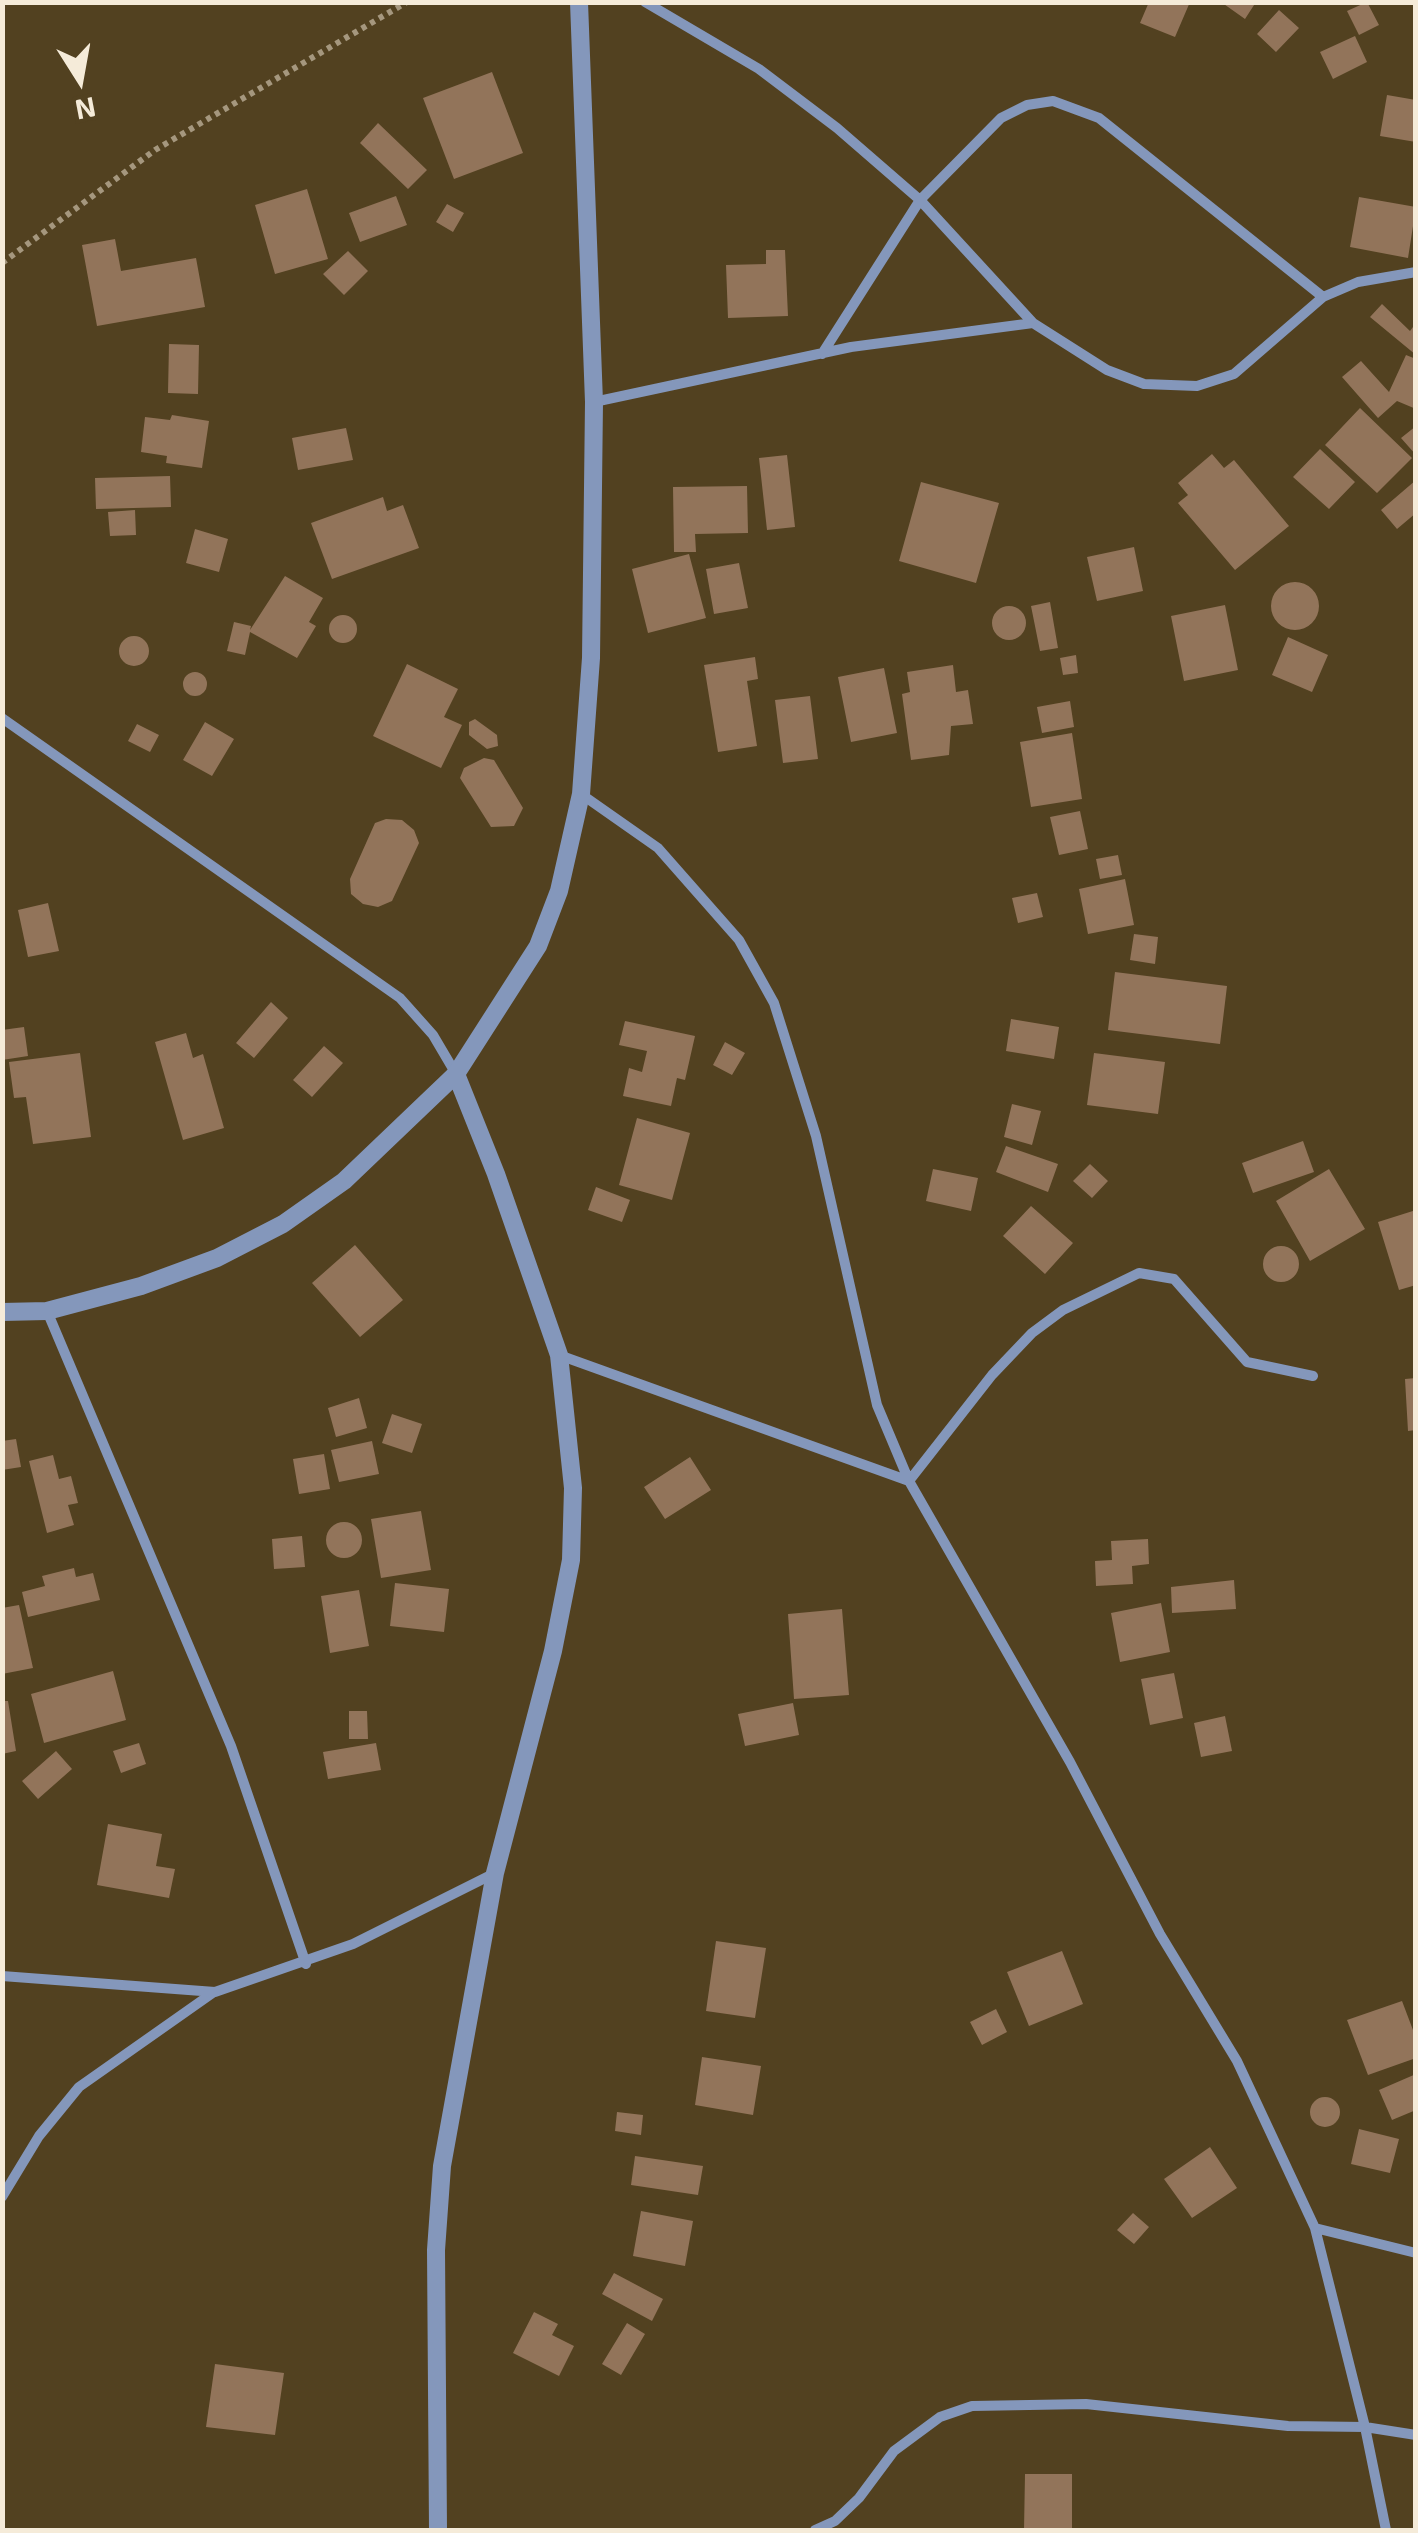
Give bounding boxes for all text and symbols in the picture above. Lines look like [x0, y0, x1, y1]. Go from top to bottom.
north arrow [30, 30, 130, 130]
text: N [73, 91, 99, 128]

